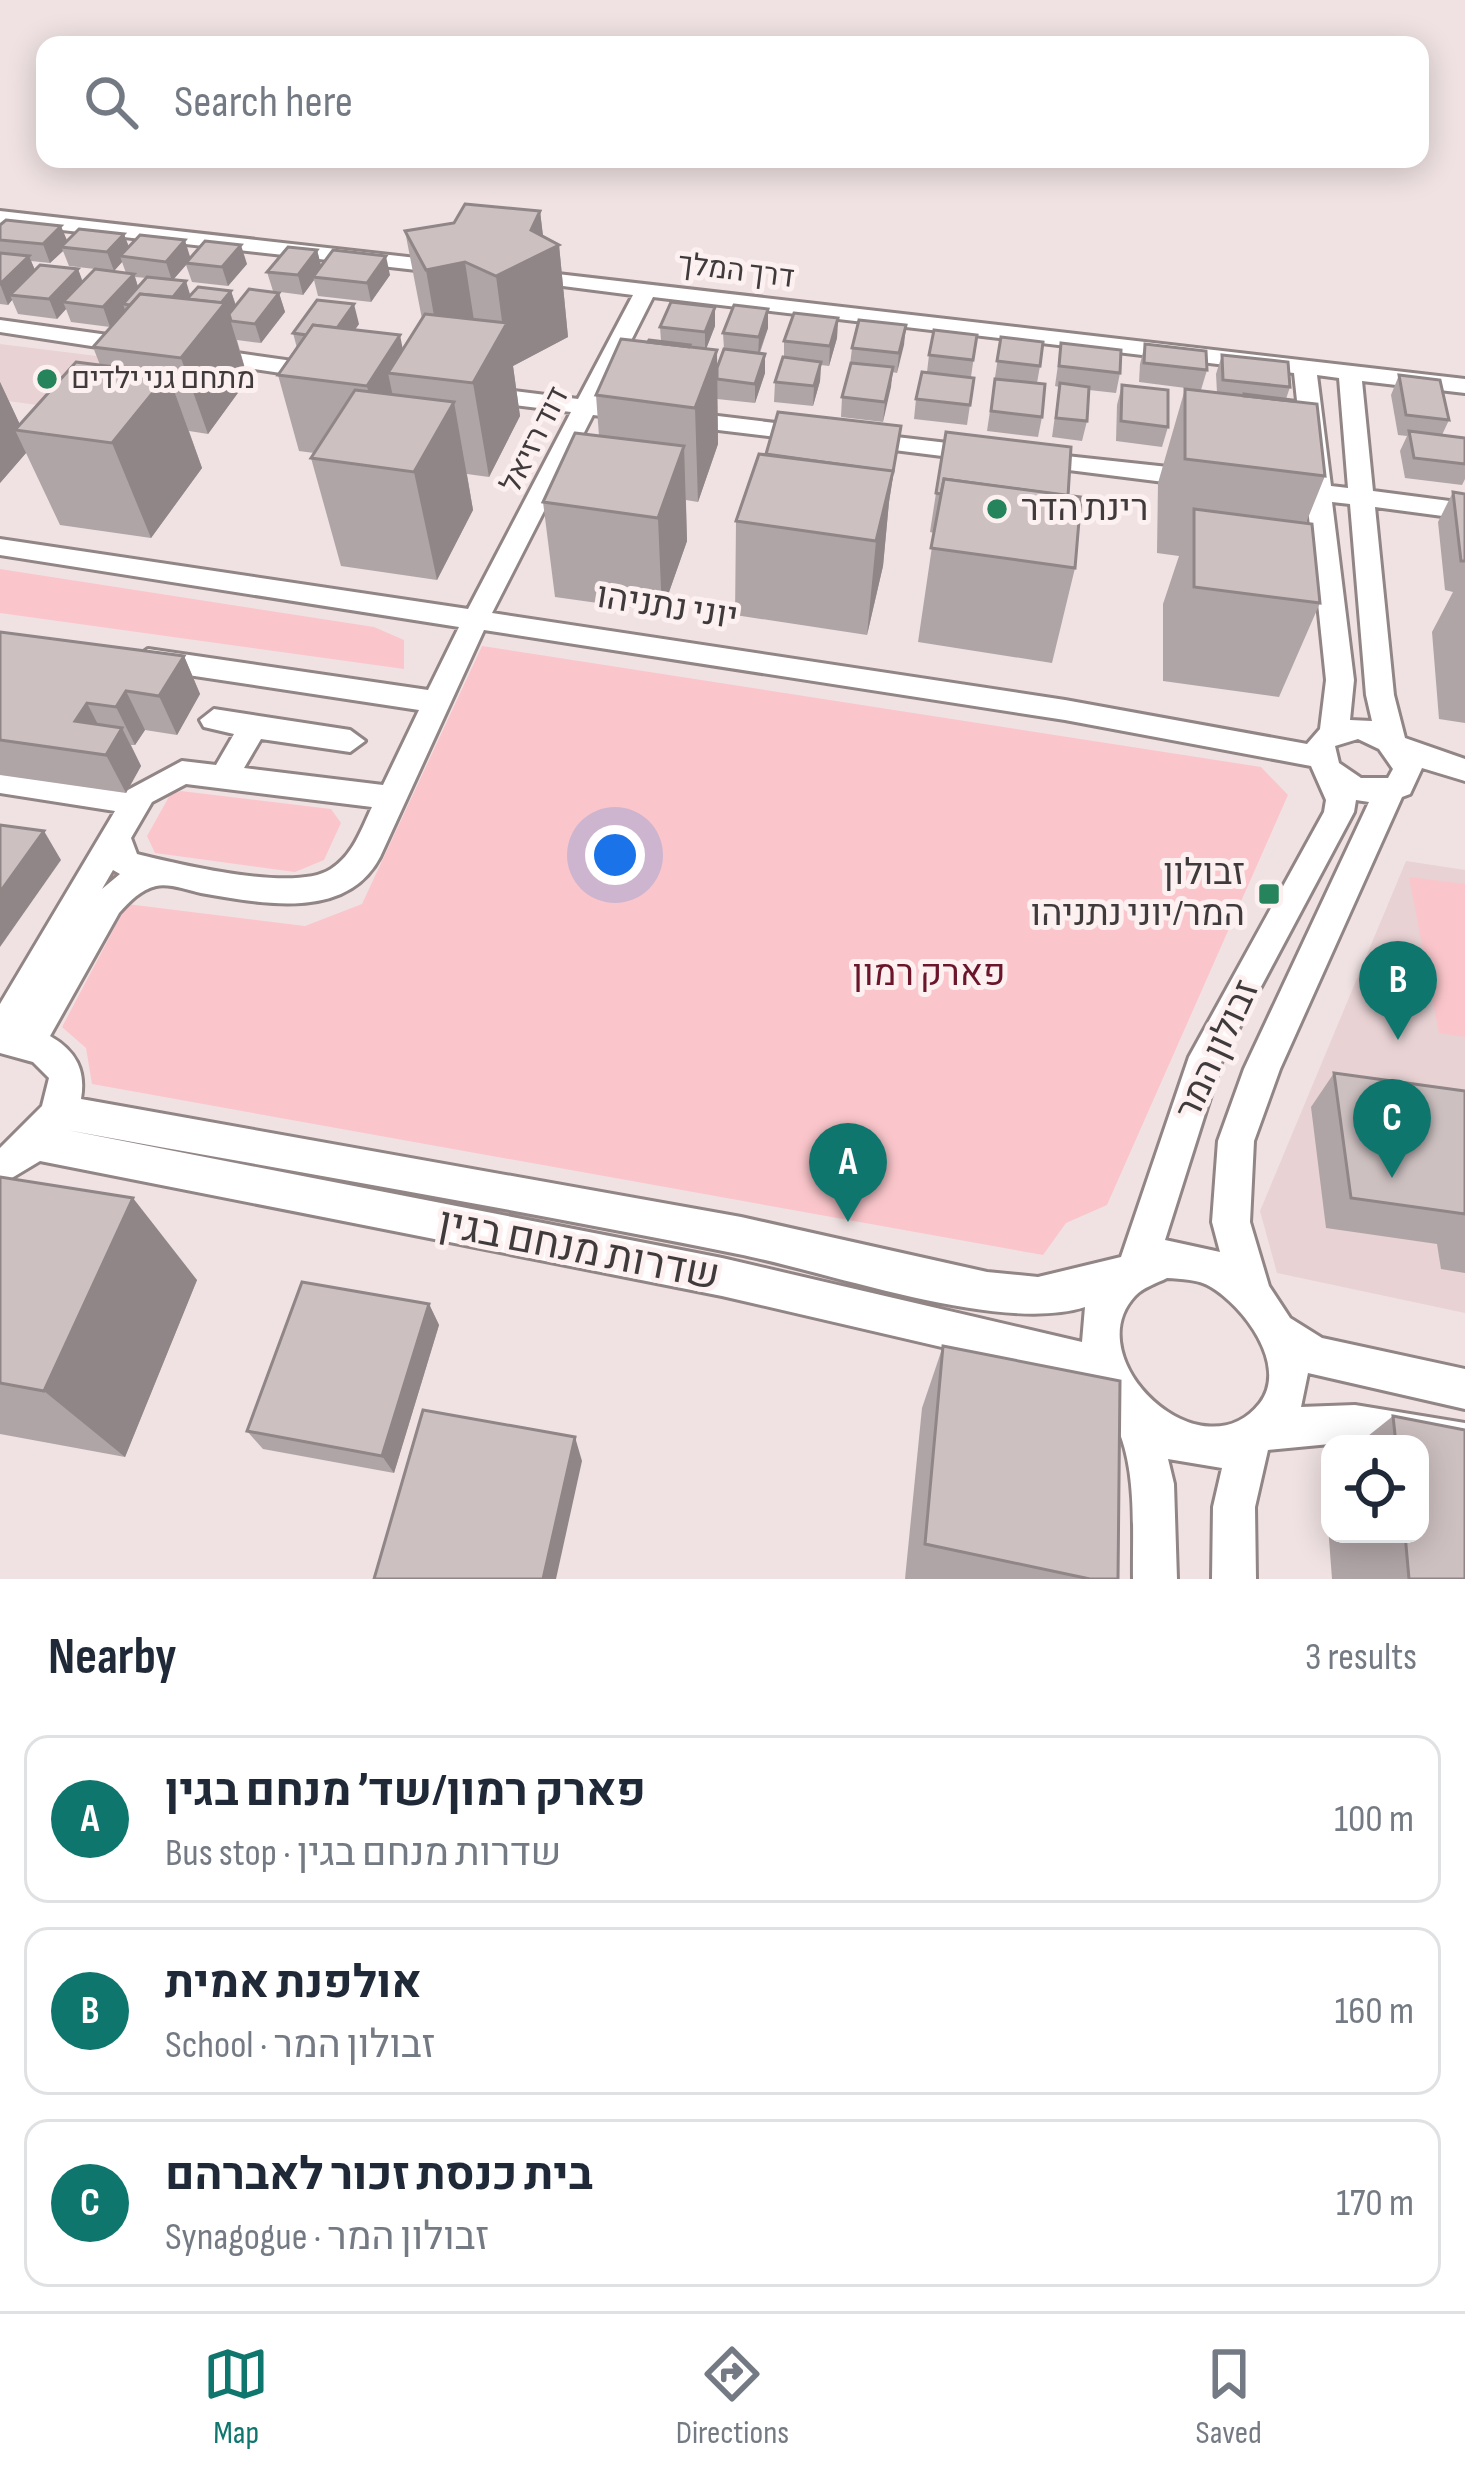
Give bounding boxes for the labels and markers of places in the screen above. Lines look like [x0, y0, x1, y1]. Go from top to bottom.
place label: מתחם גני ילדים [71, 361, 255, 397]
marker: מתחם גני ילדים [34, 366, 60, 392]
place label: רינת הדר [1021, 488, 1148, 531]
marker: רינת הדר [984, 496, 1010, 522]
place label: זבולון המר/יוני נתניהו [1031, 852, 1245, 936]
marker: זבולון המר/יוני נתניהו [1256, 881, 1282, 907]
pin: B [1359, 941, 1437, 1040]
pin: C [1353, 1079, 1431, 1178]
pin: A [809, 1123, 887, 1222]

